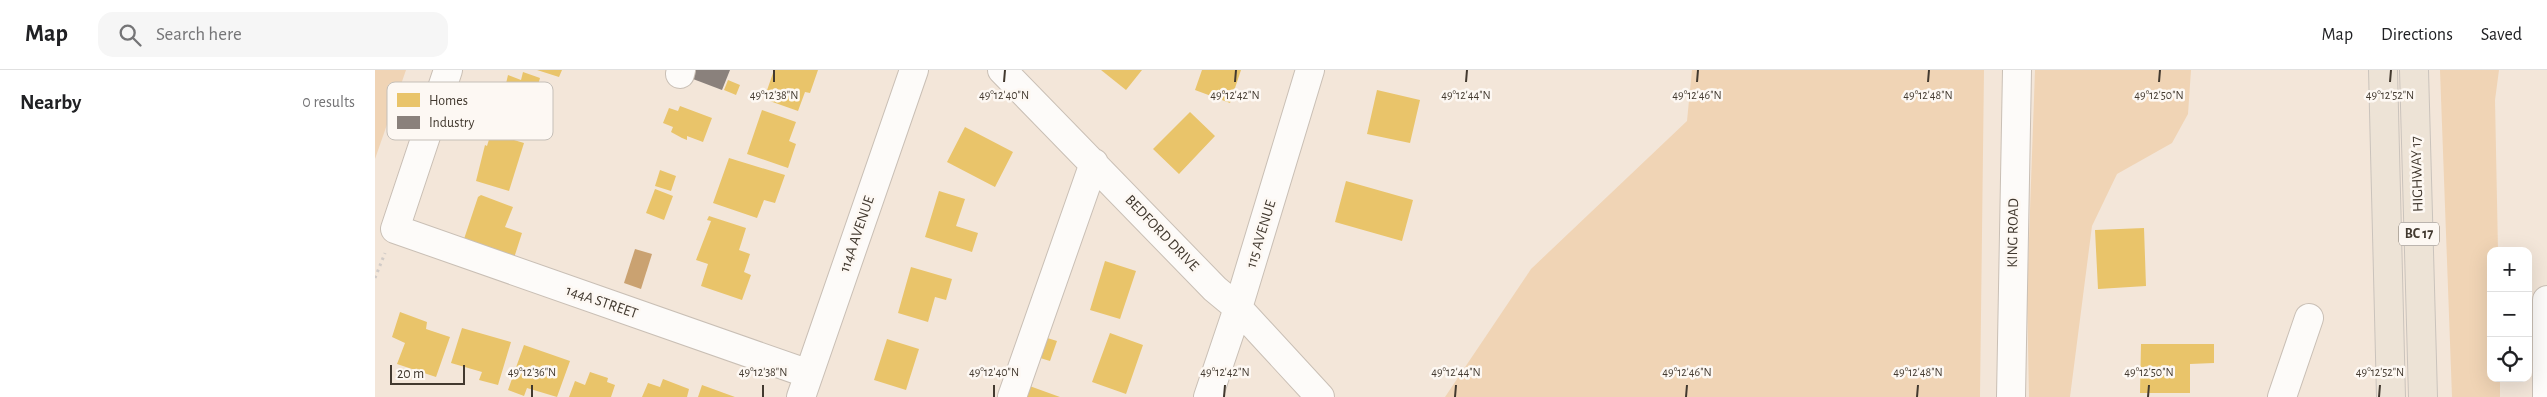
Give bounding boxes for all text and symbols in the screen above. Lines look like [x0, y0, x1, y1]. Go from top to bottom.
search box [98, 12, 448, 57]
icon: search [116, 21, 144, 49]
text: Map [25, 22, 68, 46]
text: Search here [156, 25, 242, 44]
text: Map [2322, 26, 2353, 44]
text: Directions [2381, 26, 2453, 44]
text: Saved [2481, 26, 2522, 44]
legend [387, 82, 553, 140]
text: 49°12'38"N [750, 89, 798, 101]
text: 49°12'40"N [979, 89, 1029, 101]
text: 49°12'42"N [1210, 89, 1260, 101]
text: 49°12'44"N [1441, 89, 1491, 101]
text: 49°12'46"N [1672, 89, 1722, 101]
text: 49°12'48"N [1903, 89, 1953, 101]
text: 49°12'50"N [2134, 89, 2184, 101]
text: 49°12'52"N [2366, 89, 2414, 101]
text: Nearby [20, 92, 81, 113]
text: 0 results [302, 94, 355, 110]
text: Homes [429, 94, 468, 108]
text: Industry [429, 116, 475, 130]
street label: HIGHWAY 17 [2408, 136, 2426, 212]
street label: BEDFORD DRIVE [1122, 192, 1202, 274]
street label: 114A AVENUE [837, 194, 877, 274]
street label: 115 AVENUE [1244, 198, 1278, 270]
street label: KING ROAD [2005, 198, 2021, 268]
road number: BC 17 [2399, 222, 2439, 245]
map controls [2487, 247, 2532, 382]
button: + [2487, 247, 2532, 292]
street label: 144A STREET [564, 283, 641, 322]
button: − [2487, 292, 2532, 337]
button: locate [2487, 337, 2532, 382]
scale bar [390, 362, 465, 385]
text: 49°12'36"N [508, 366, 556, 378]
text: 49°12'38"N [739, 366, 787, 378]
text: 49°12'40"N [969, 366, 1019, 378]
text: 49°12'42"N [1200, 366, 1250, 378]
text: 49°12'44"N [1431, 366, 1481, 378]
text: 49°12'46"N [1662, 366, 1712, 378]
text: 49°12'48"N [1893, 366, 1943, 378]
text: 49°12'50"N [2124, 366, 2174, 378]
text: 49°12'52"N [2356, 366, 2404, 378]
text: 20 m [397, 367, 424, 381]

